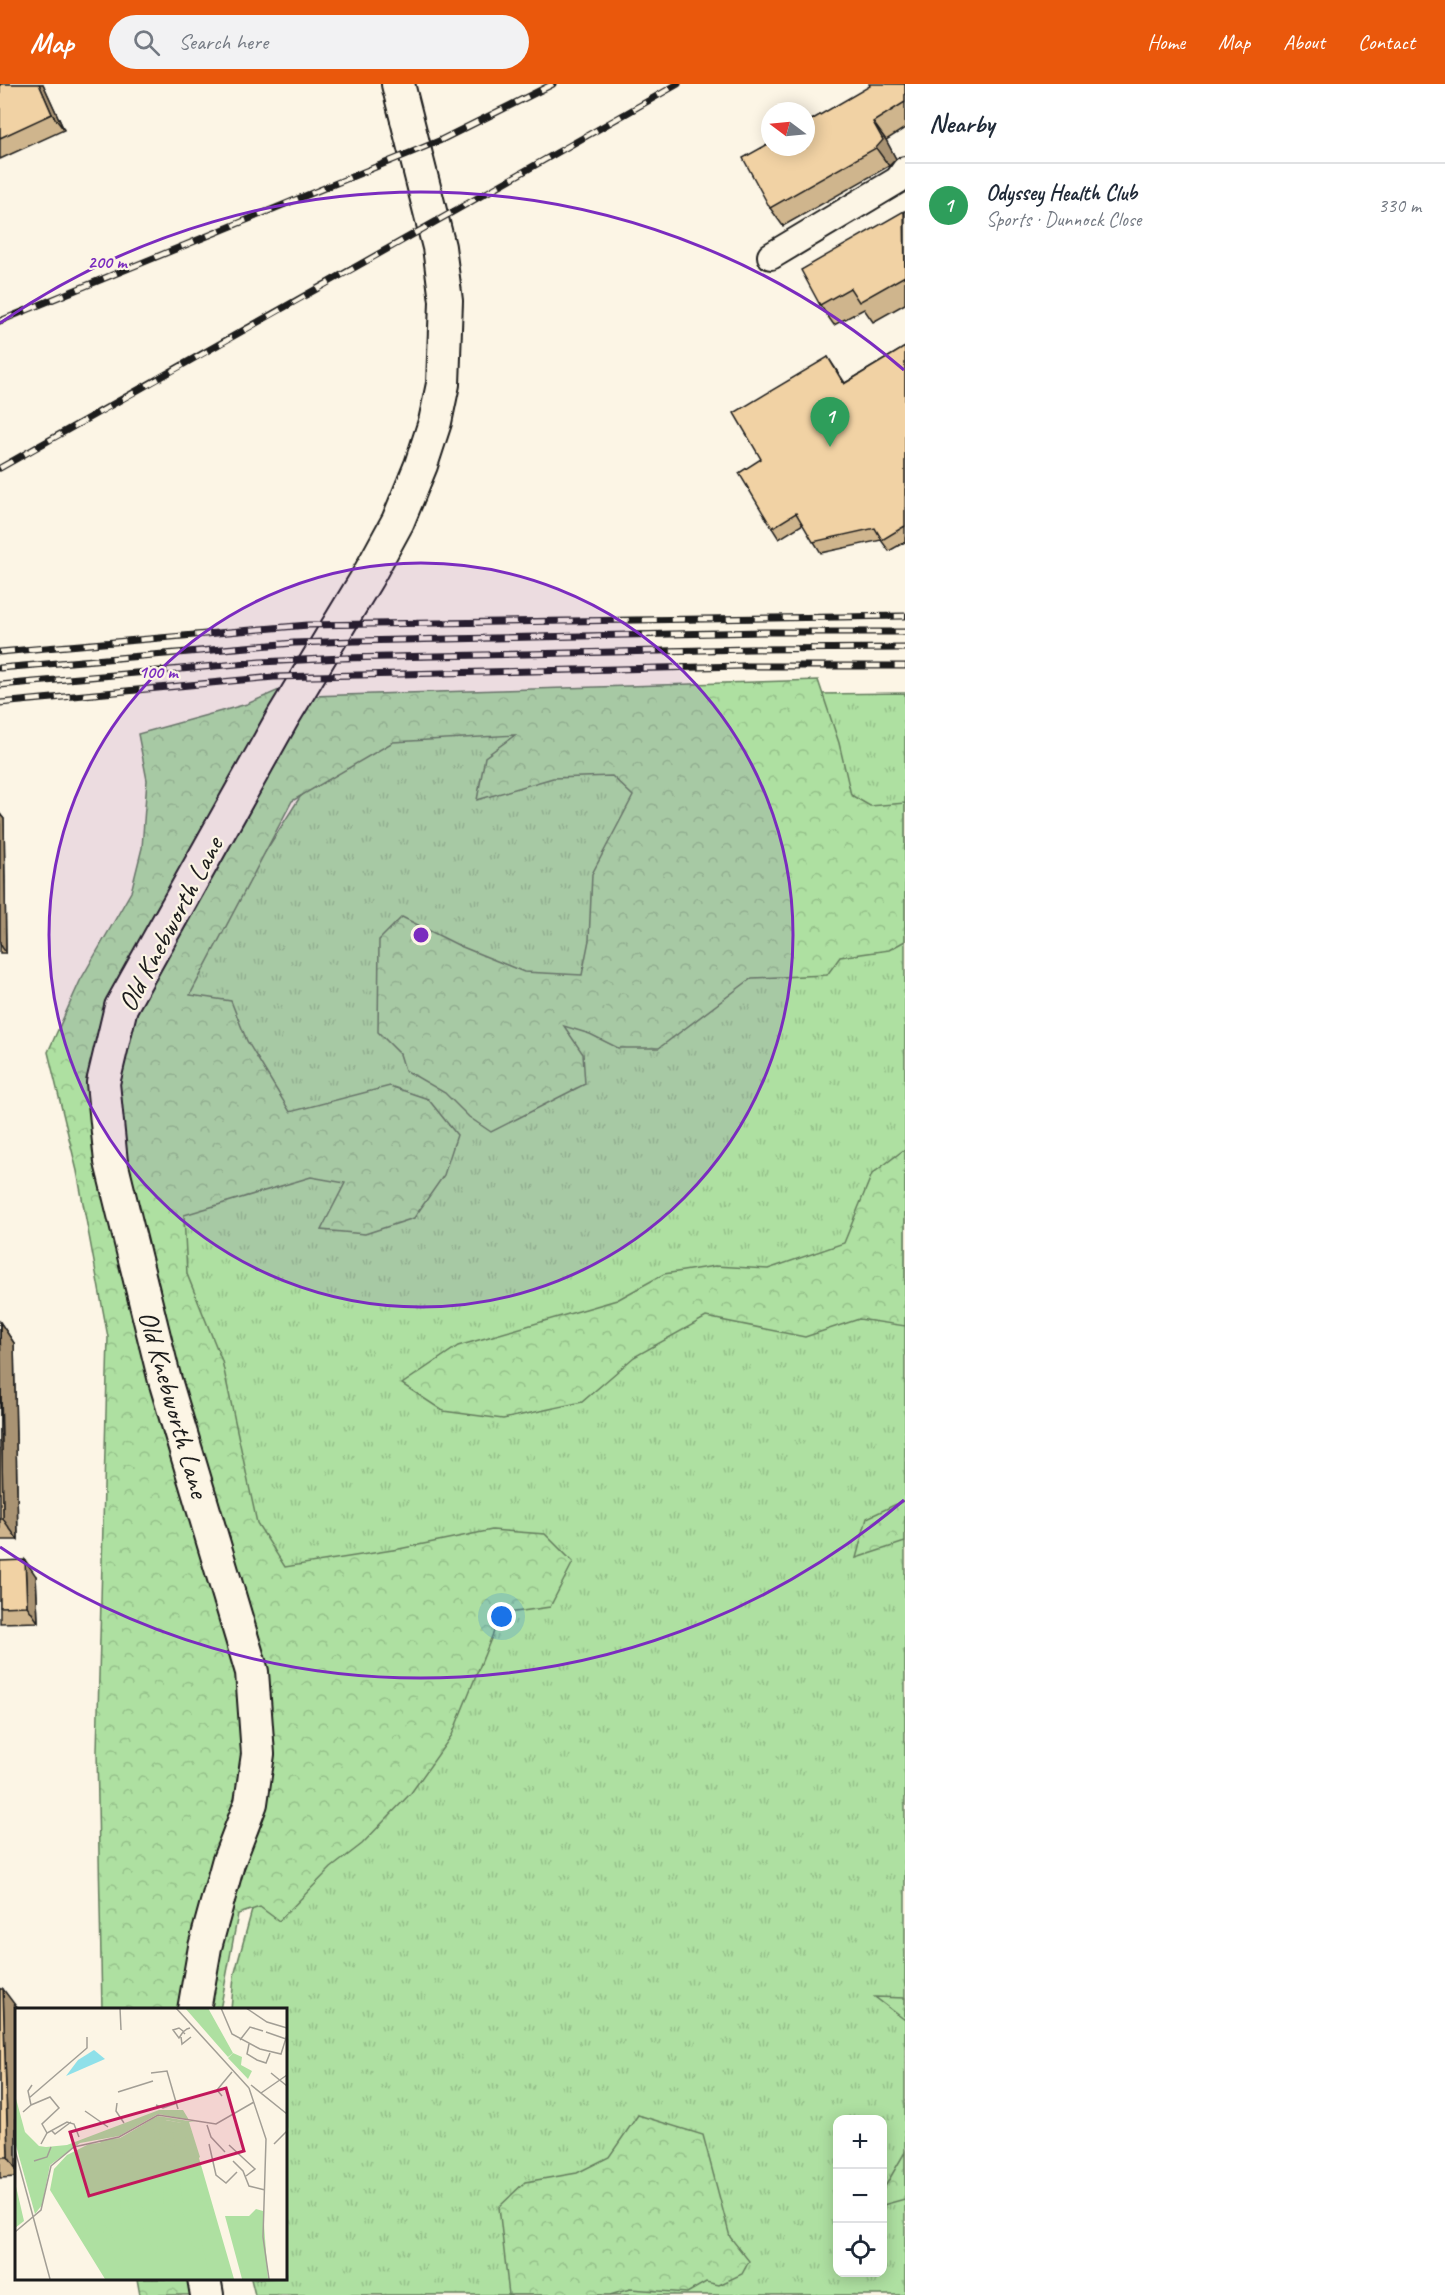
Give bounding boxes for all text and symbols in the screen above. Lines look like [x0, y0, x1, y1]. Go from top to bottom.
search box [109, 15, 529, 69]
text: Map [30, 25, 73, 60]
icon: search [130, 26, 163, 59]
text: Search here [178, 28, 268, 56]
text: Home [1147, 29, 1185, 55]
text: Map [1218, 29, 1250, 55]
text: About [1283, 29, 1325, 55]
text: Contact [1358, 29, 1415, 55]
north arrow [761, 102, 815, 156]
text: Nearby [929, 107, 994, 140]
text: Odyssey Health Club [986, 179, 1137, 207]
text: 1 [944, 193, 953, 218]
text: 330 m [1378, 193, 1421, 218]
text: Sports · Dunnock Close [986, 207, 1141, 232]
text: 200 m [88, 251, 128, 273]
pin: 1 [810, 398, 850, 447]
text: 100 m [139, 661, 179, 683]
street label: Old Knebworth Lane [109, 829, 232, 1017]
centre of rings [411, 925, 431, 945]
street label: Old Knebworth Lane [131, 1307, 218, 1503]
your location [487, 1602, 516, 1631]
inset map [15, 2008, 286, 2280]
map controls [833, 2115, 887, 2277]
button: + [833, 2115, 887, 2169]
button: − [833, 2169, 887, 2223]
button: locate [833, 2223, 887, 2277]

